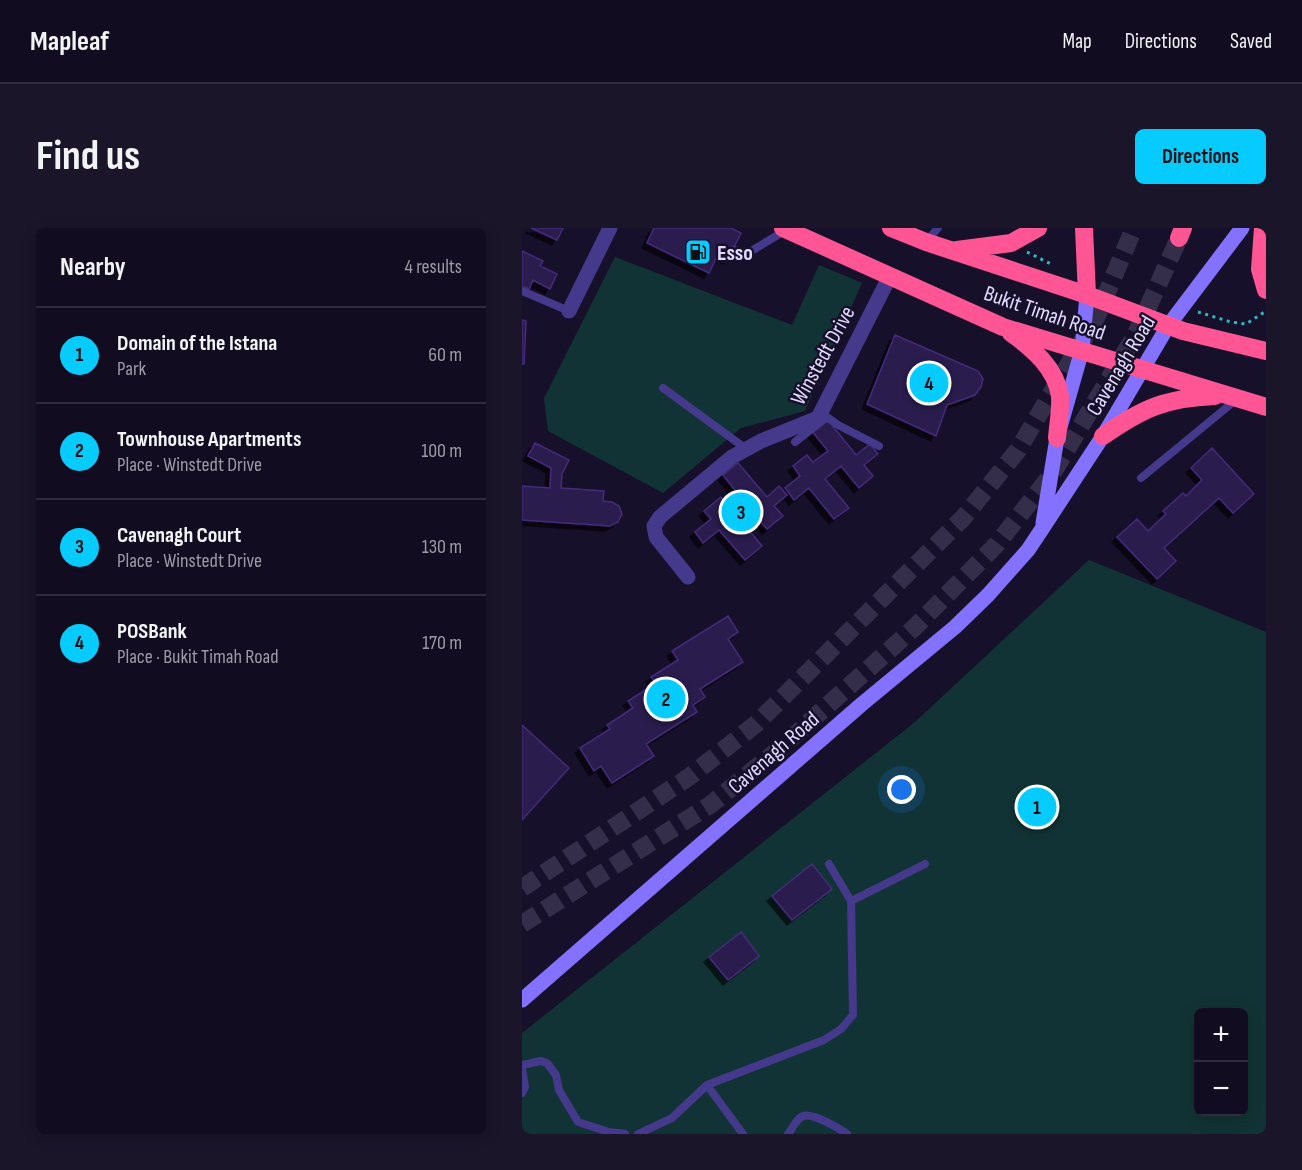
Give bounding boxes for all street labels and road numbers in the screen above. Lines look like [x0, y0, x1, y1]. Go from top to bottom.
street label: Bukit Timah Road [980, 280, 1109, 347]
street label: Winstedt Drive [785, 302, 862, 410]
street label: Cavenagh Road [1081, 311, 1162, 421]
street label: Cavenagh Road [723, 706, 825, 800]

